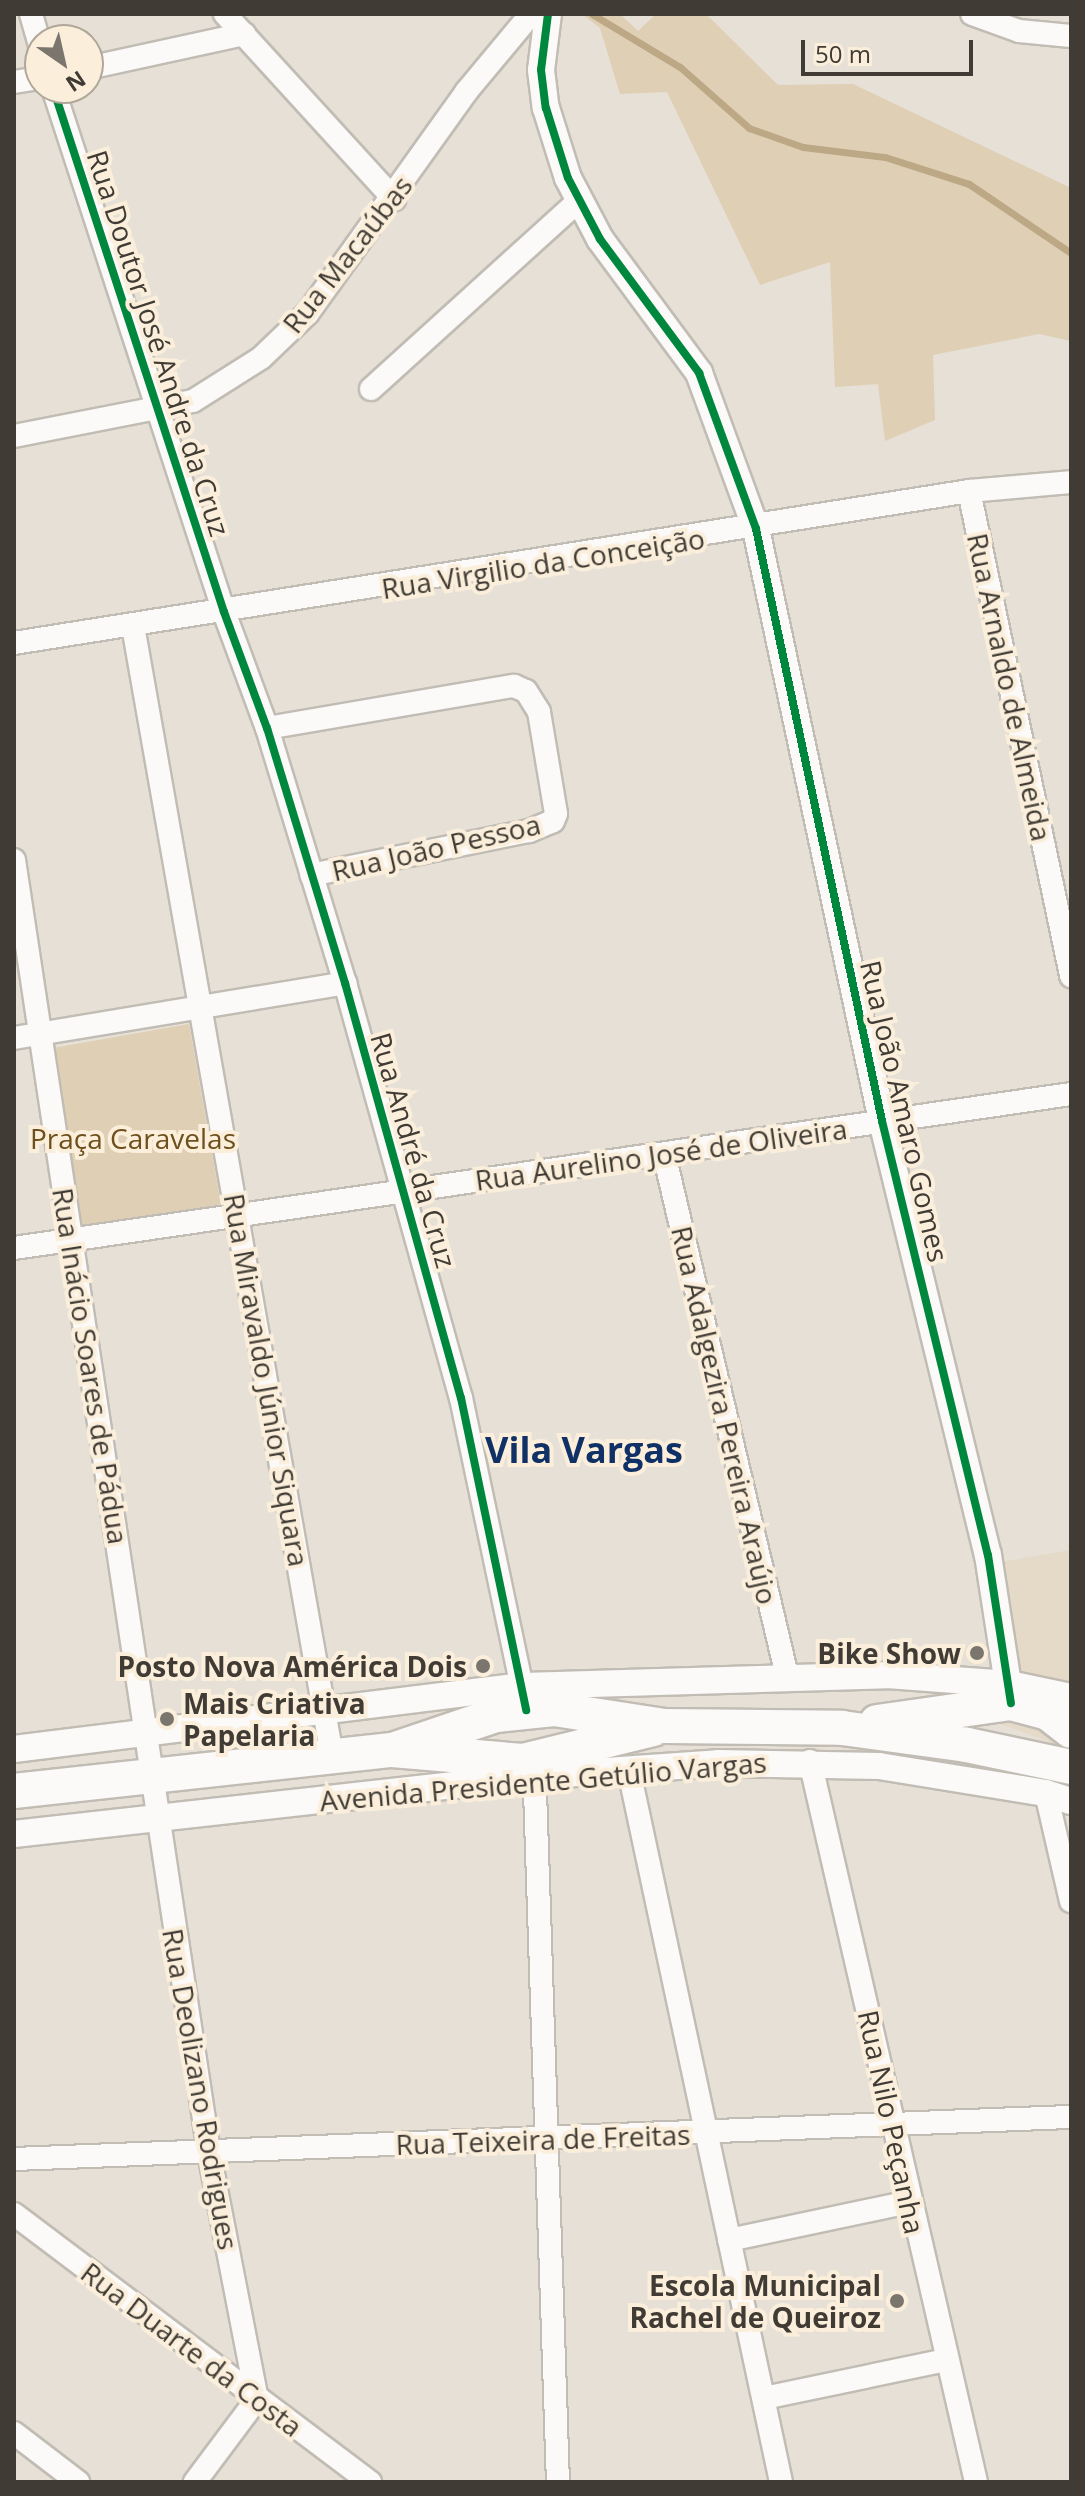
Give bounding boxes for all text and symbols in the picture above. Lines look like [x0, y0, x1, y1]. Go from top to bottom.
north arrow [24, 24, 104, 104]
scale bar [805, 24, 977, 74]
text: 50 m [815, 37, 871, 70]
text: N [61, 65, 92, 100]
street label: Rua Doutor José Andre da Cruz [81, 146, 237, 540]
street label: Rua Macaúbas [275, 169, 419, 339]
street label: Rua Virgilio da Conceição [379, 521, 707, 605]
street label: Rua Arnaldo de Almeida [961, 530, 1059, 844]
street label: Rua João Pessoa [328, 807, 544, 887]
street label: Rua João Amaro Gomes [854, 957, 956, 1265]
street label: Rua André da Cruz [364, 1029, 464, 1271]
street label: Rua Aurelino José de Oliveira [473, 1111, 849, 1197]
park label: Praça Caravelas [30, 1121, 236, 1155]
street label: Rua Inácio Soares de Pádua [46, 1185, 136, 1547]
street label: Rua Miravaldo Júnior Siquara [218, 1191, 316, 1569]
street label: Rua Adalgezira Pereira Araújo [665, 1223, 785, 1607]
district label: Vila Vargas [485, 1428, 683, 1472]
place label: Bike Show [817, 1636, 961, 1670]
marker: Bike Show [968, 1644, 986, 1662]
place label: Posto Nova América Dois [117, 1649, 467, 1683]
marker: Posto Nova América Dois [474, 1657, 492, 1675]
place label: Mais Criativa Papelaria [183, 1686, 366, 1752]
marker: Mais Criativa Papelaria [158, 1710, 176, 1728]
street label: Avenida Presidente Getúlio Vargas [318, 1745, 768, 1817]
street label: Rua Deolizano Rodrigues [156, 1926, 246, 2252]
street label: Rua Nilo Peçanha [852, 2007, 932, 2237]
street label: Rua Teixeira de Freitas [395, 2117, 691, 2161]
street label: Rua Duarte da Costa [75, 2255, 309, 2443]
place label: Escola Municipal Rachel de Queiroz [629, 2268, 881, 2334]
marker: Escola Municipal Rachel de Queiroz [888, 2292, 906, 2310]

